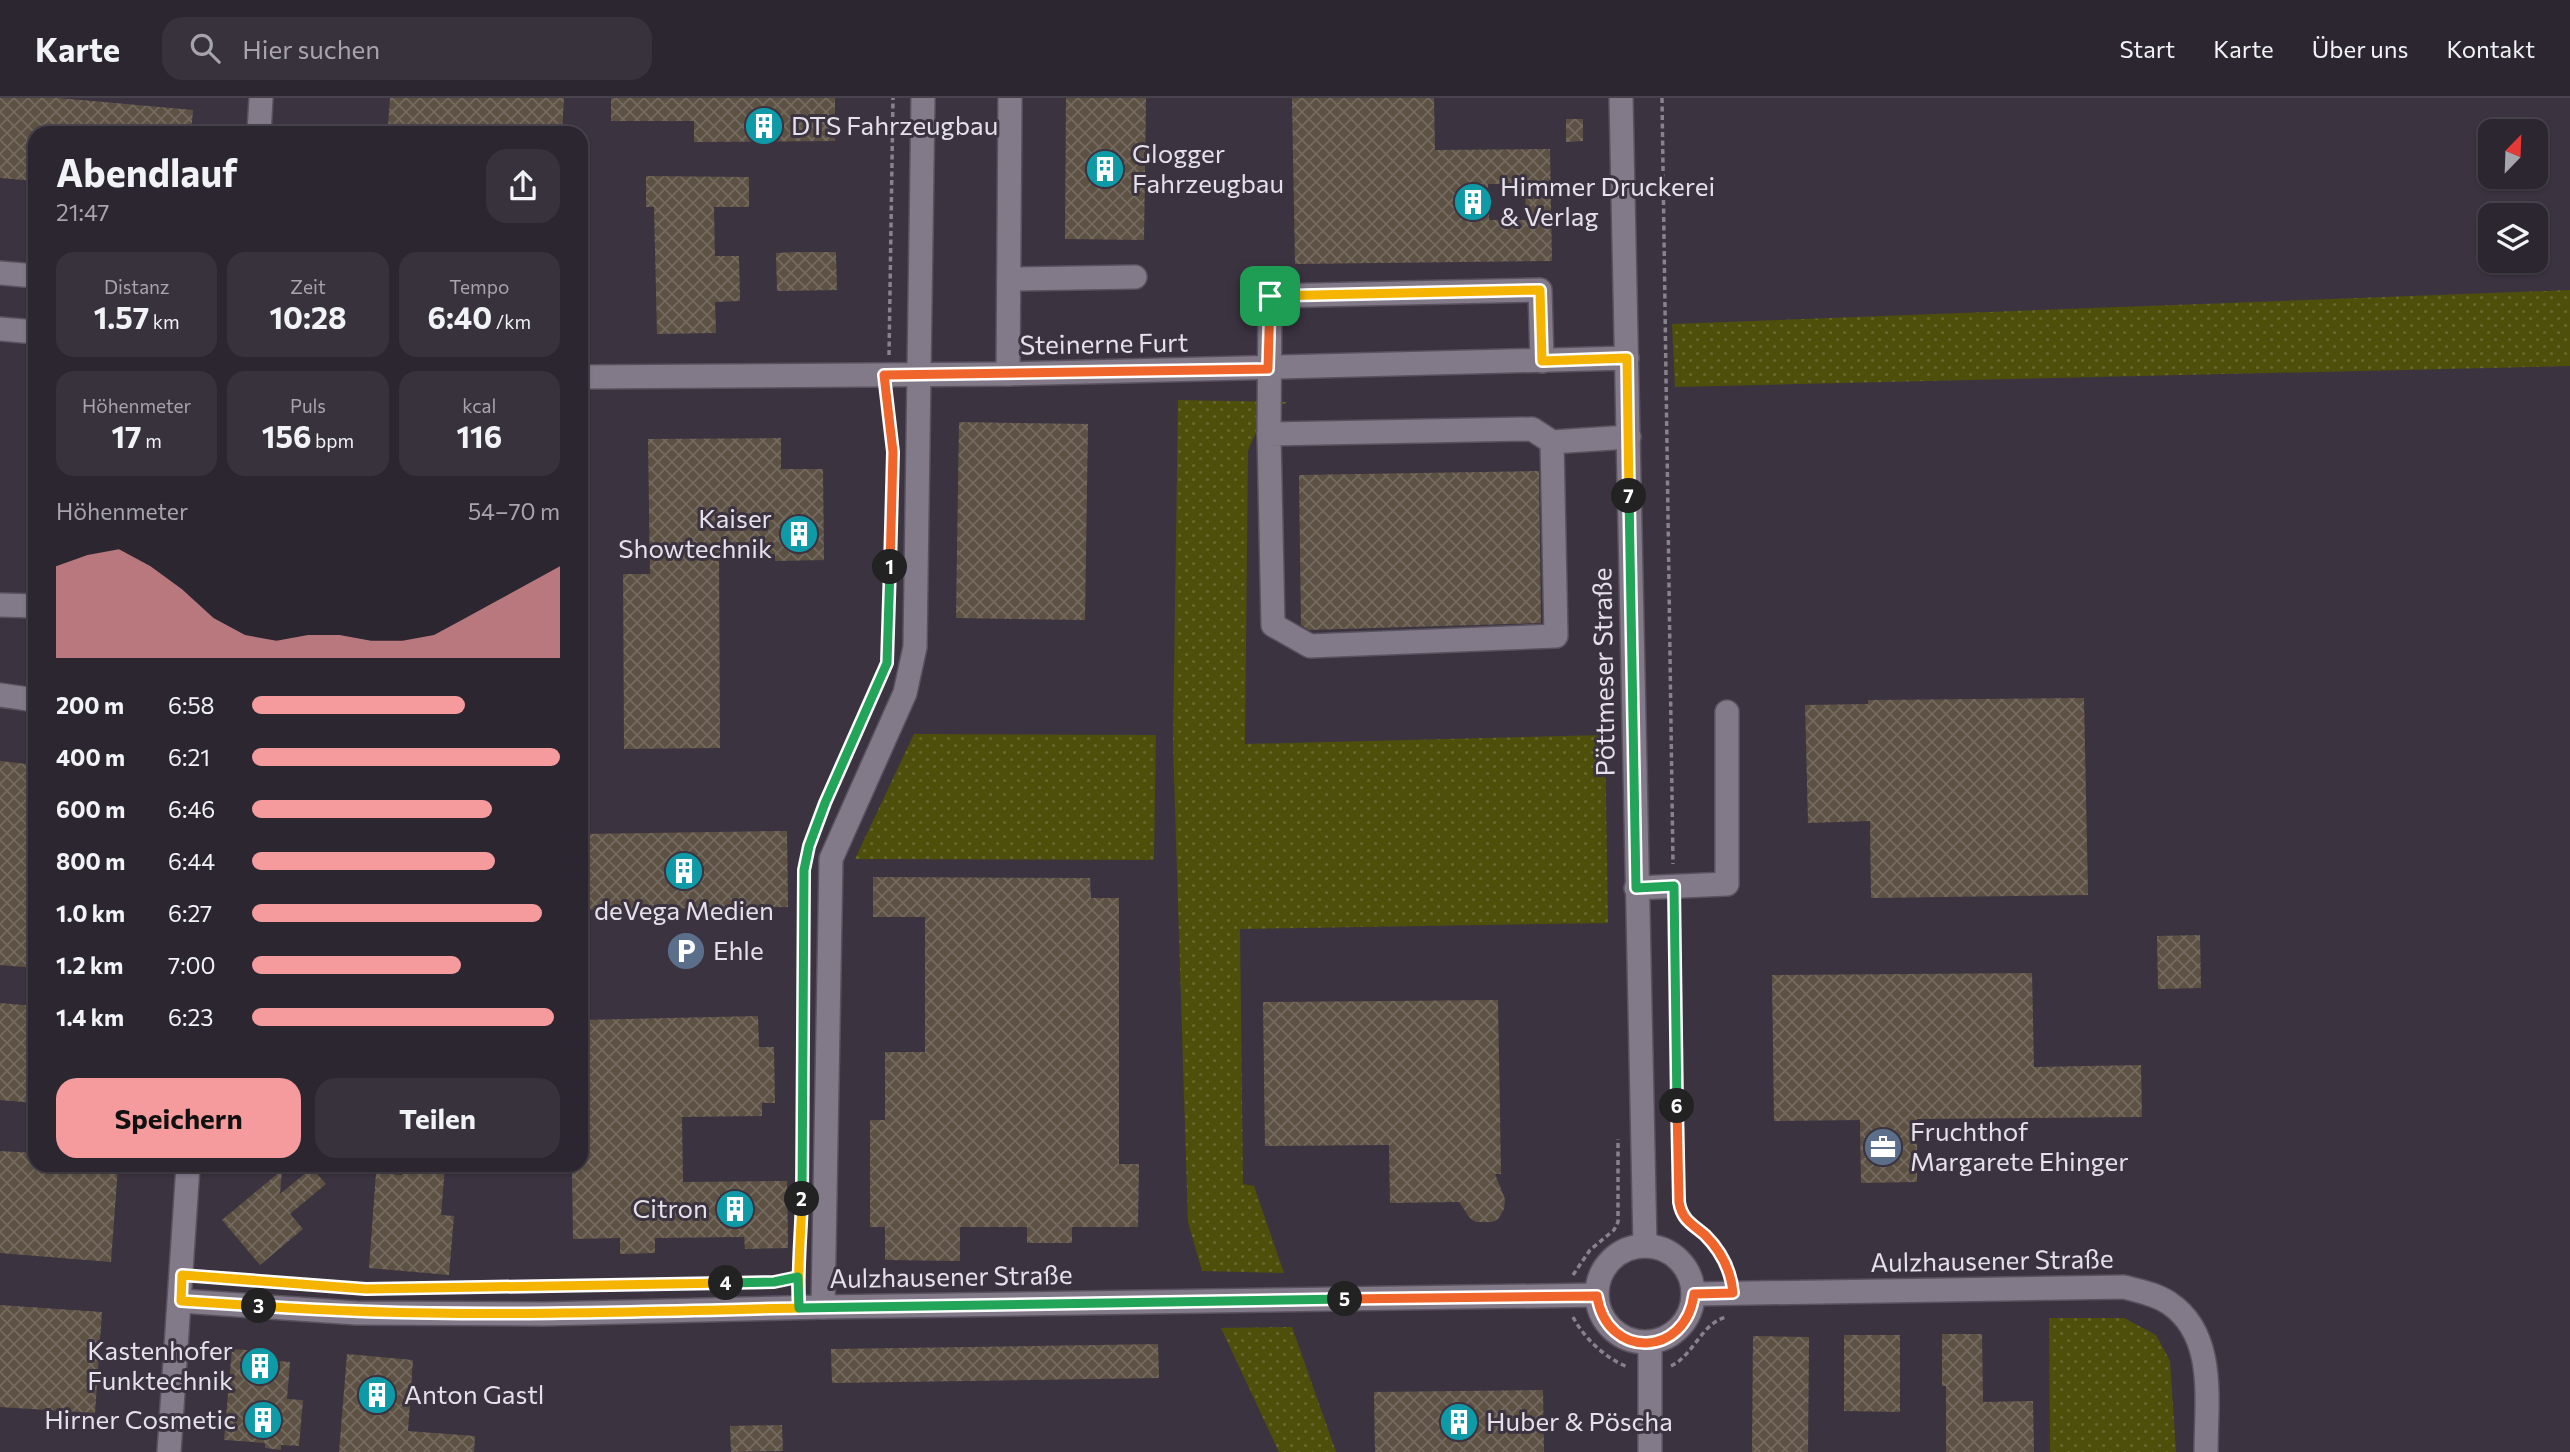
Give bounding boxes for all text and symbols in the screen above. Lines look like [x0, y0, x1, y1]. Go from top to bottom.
search box [162, 17, 652, 80]
text: Karte [35, 28, 120, 69]
icon: search [186, 29, 224, 67]
text: Hier suchen [242, 33, 380, 64]
text: Start [2120, 34, 2175, 63]
text: Karte [2213, 34, 2274, 63]
text: Über uns [2312, 34, 2408, 63]
text: Kontakt [2446, 34, 2535, 63]
building icon: DTS Fahrzeugbau [743, 105, 785, 147]
place label: DTS Fahrzeugbau [791, 109, 998, 140]
north arrow [2478, 119, 2548, 189]
map controls [2478, 119, 2548, 273]
place label: Glogger Fahrzeugbau [1132, 137, 1284, 198]
text: Abendlauf [56, 148, 238, 195]
building icon: Glogger Fahrzeugbau [1084, 148, 1126, 190]
button: share [486, 149, 560, 223]
place label: Himmer Druckerei & Verlag [1500, 170, 1715, 231]
building icon: Himmer Druckerei & Verlag [1452, 181, 1494, 223]
text: 21:47 [56, 198, 110, 226]
button: layers [2478, 203, 2548, 273]
pin [1240, 266, 1300, 326]
text: Distanz [104, 275, 169, 298]
text: Zeit [290, 275, 326, 298]
text: Tempo [449, 275, 509, 298]
icon: arrive [1251, 277, 1289, 315]
text: 1.57 [94, 298, 149, 335]
text: 10:28 [270, 298, 346, 335]
text: 6:40 [427, 298, 492, 335]
text: km [149, 310, 180, 333]
text: /km [492, 310, 531, 333]
street label: Steinerne Furt [1019, 326, 1189, 359]
text: Höhenmeter [82, 394, 191, 417]
text: Puls [290, 394, 326, 417]
text: kcal [462, 394, 496, 417]
text: 17 [112, 417, 142, 454]
text: 156 [262, 417, 311, 454]
text: 116 [456, 417, 502, 454]
text: m [142, 429, 162, 452]
text: bpm [311, 429, 354, 452]
pin: 7 [1612, 478, 1646, 514]
text: 7 [1623, 484, 1634, 507]
text: Höhenmeter [56, 497, 188, 525]
text: 54–70 m [468, 497, 560, 525]
place label: Kaiser Showtechnik [618, 502, 772, 563]
building icon: Kaiser Showtechnik [778, 513, 820, 555]
pin: 1 [872, 550, 908, 584]
text: 1 [885, 555, 894, 578]
street label: Pöttmeser Straße [1585, 567, 1620, 777]
text: 200 m [56, 691, 124, 719]
text: 6:58 [168, 691, 215, 719]
text: 400 m [56, 743, 125, 771]
text: 6:21 [168, 743, 210, 771]
text: 600 m [56, 795, 125, 823]
text: 6:46 [168, 795, 215, 823]
text: 800 m [56, 847, 125, 875]
text: 6:44 [168, 847, 215, 875]
building icon: deVega Medien [663, 850, 705, 892]
place label: deVega Medien [594, 894, 774, 925]
text: 1.0 km [56, 899, 125, 927]
text: 6:27 [168, 899, 212, 927]
parking icon: Ehle [665, 930, 707, 972]
place label: Ehle [713, 934, 764, 965]
text: 1.2 km [56, 951, 123, 979]
text: 7:00 [168, 951, 216, 979]
text: 1.4 km [56, 1003, 124, 1031]
text: 6:23 [168, 1003, 213, 1031]
button: Speichern [56, 1078, 301, 1158]
button: Teilen [315, 1078, 560, 1158]
pin: 6 [1660, 1088, 1694, 1124]
text: 6 [1671, 1094, 1682, 1117]
place label: Fruchthof Margarete Ehinger [1910, 1115, 2129, 1176]
office icon: Fruchthof Margarete Ehinger [1862, 1126, 1904, 1168]
pin: 2 [784, 1182, 820, 1216]
text: 2 [796, 1187, 807, 1210]
building icon: Citron [714, 1188, 756, 1230]
place label: Citron [632, 1192, 708, 1223]
street label: Aulzhausener Straße [1870, 1242, 2114, 1277]
street label: Aulzhausener Straße [829, 1258, 1073, 1293]
pin: 4 [708, 1266, 744, 1300]
text: 4 [720, 1271, 731, 1294]
pin: 5 [1328, 1282, 1362, 1316]
text: 5 [1339, 1287, 1350, 1310]
pin: 3 [242, 1288, 276, 1324]
text: 3 [253, 1294, 264, 1317]
place label: Kastenhofer Funktechnik [87, 1334, 233, 1395]
building icon: Kastenhofer Funktechnik [239, 1345, 281, 1387]
building icon: Anton Gastl [356, 1374, 398, 1416]
place label: Anton Gastl [404, 1378, 544, 1409]
building icon: Hirner Cosmetic [242, 1399, 284, 1441]
building icon: Huber & Pöscha [1438, 1401, 1480, 1443]
place label: Hirner Cosmetic [44, 1403, 236, 1434]
place label: Huber & Pöscha [1486, 1405, 1673, 1436]

